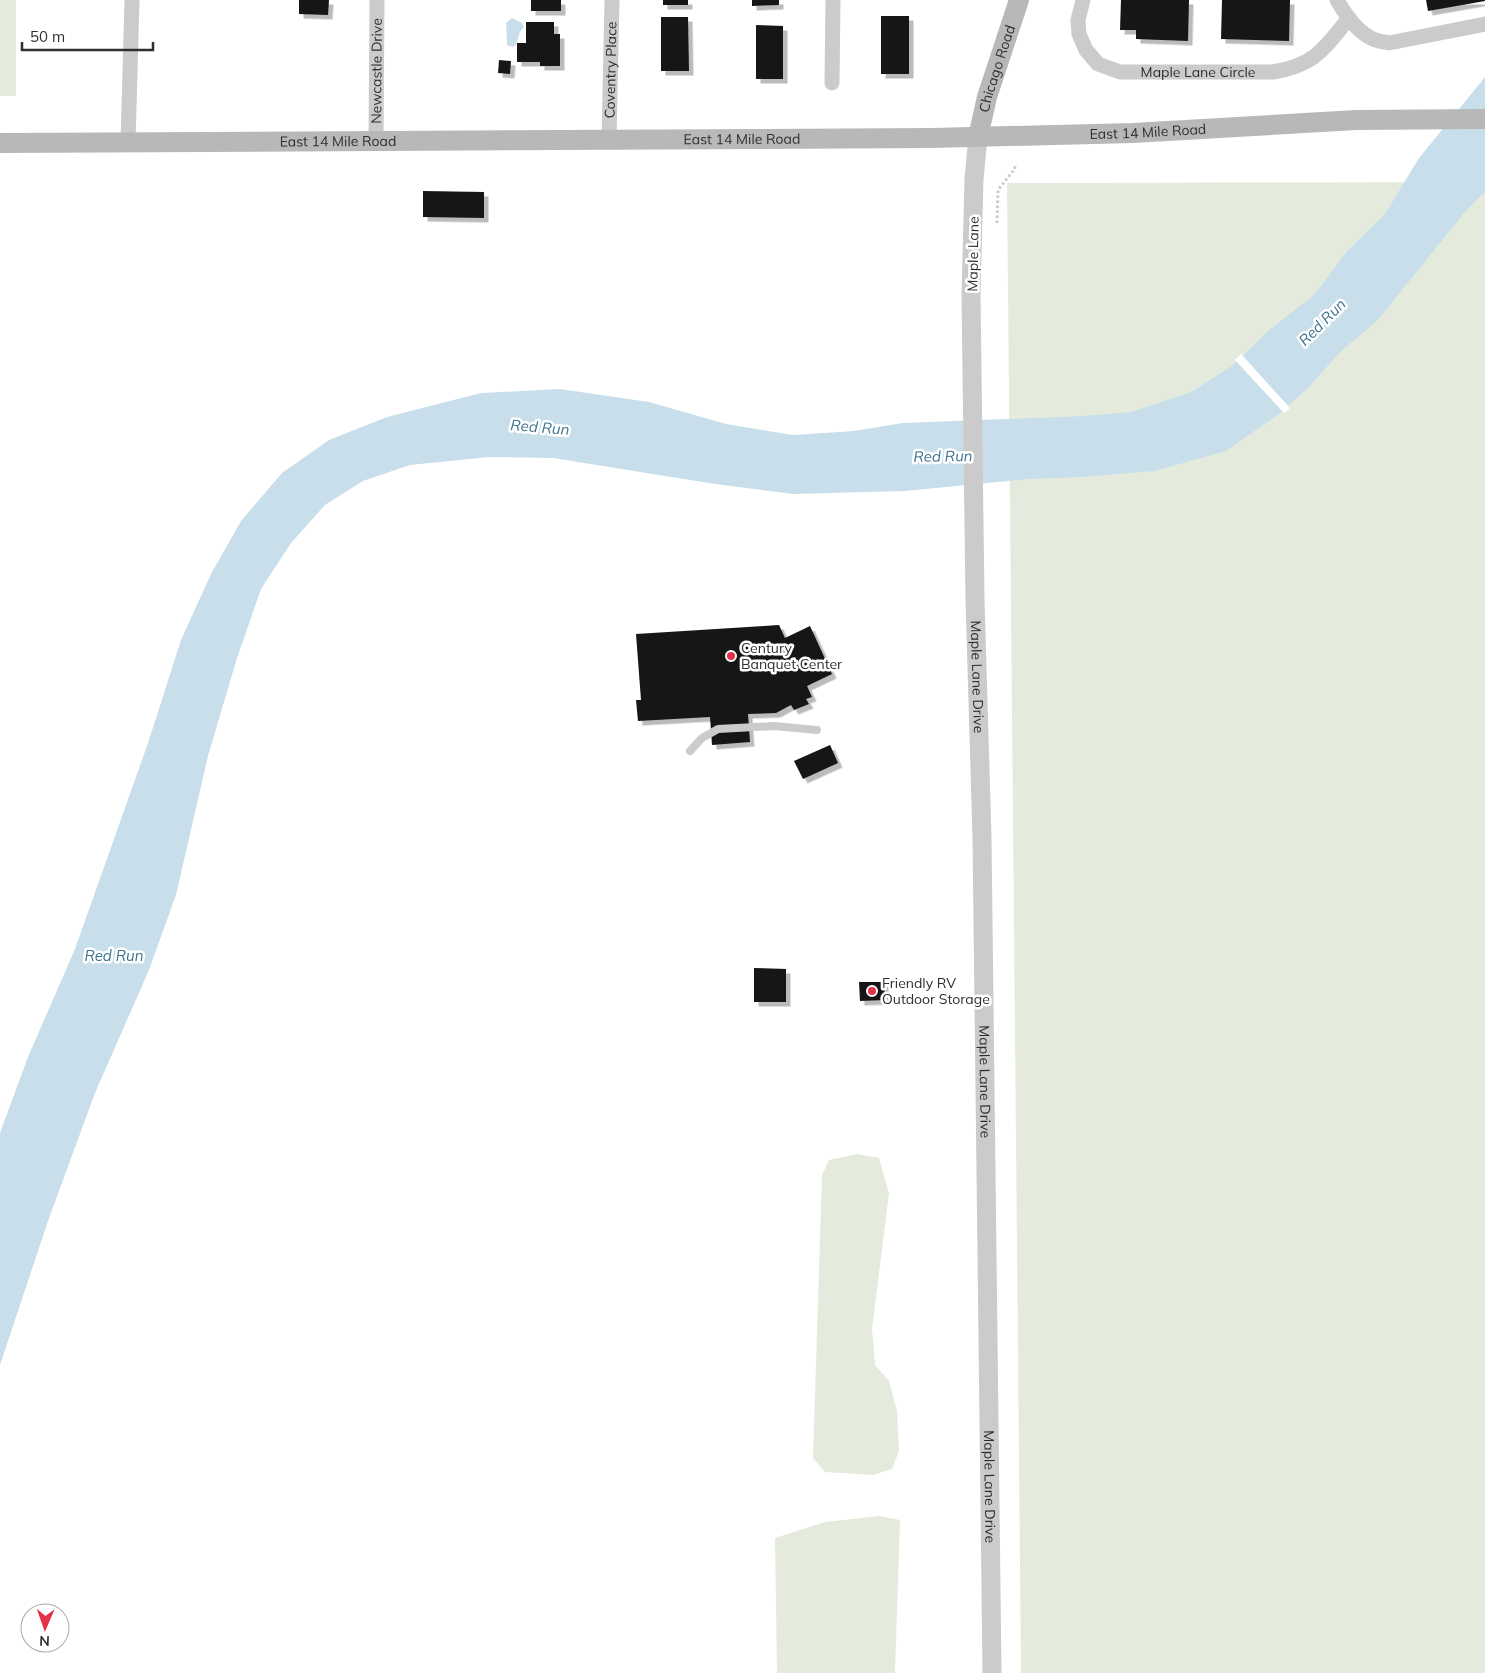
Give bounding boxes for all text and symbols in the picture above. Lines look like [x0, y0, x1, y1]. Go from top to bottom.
street label: Newcastle Drive [367, 18, 386, 124]
scale bar [22, 20, 154, 52]
street label: Coventry Place [600, 21, 621, 119]
street label: Chicago Road [975, 23, 1019, 114]
text: 50 m [30, 27, 65, 46]
street label: Maple Lane Circle [1141, 63, 1255, 81]
street label: East 14 Mile Road [1089, 120, 1207, 143]
street label: East 14 Mile Road [684, 130, 800, 148]
street label: East 14 Mile Road [280, 132, 396, 150]
street label: Maple Lane [963, 216, 983, 292]
water label: Red Run [1294, 294, 1350, 350]
water label: Red Run [510, 415, 570, 439]
water label: Red Run [913, 446, 973, 466]
street label: Maple Lane Drive [967, 620, 988, 733]
place label: Century Banquet Center [741, 639, 843, 673]
marker: Century Banquet Center [725, 650, 737, 662]
water label: Red Run [84, 946, 144, 965]
place label: Friendly RV Outdoor Storage [882, 974, 990, 1008]
marker: Friendly RV Outdoor Storage [866, 985, 878, 997]
street label: Maple Lane Drive [975, 1025, 995, 1138]
street label: Maple Lane Drive [980, 1430, 999, 1543]
north arrow [20, 1603, 70, 1653]
text: N [39, 1632, 50, 1650]

